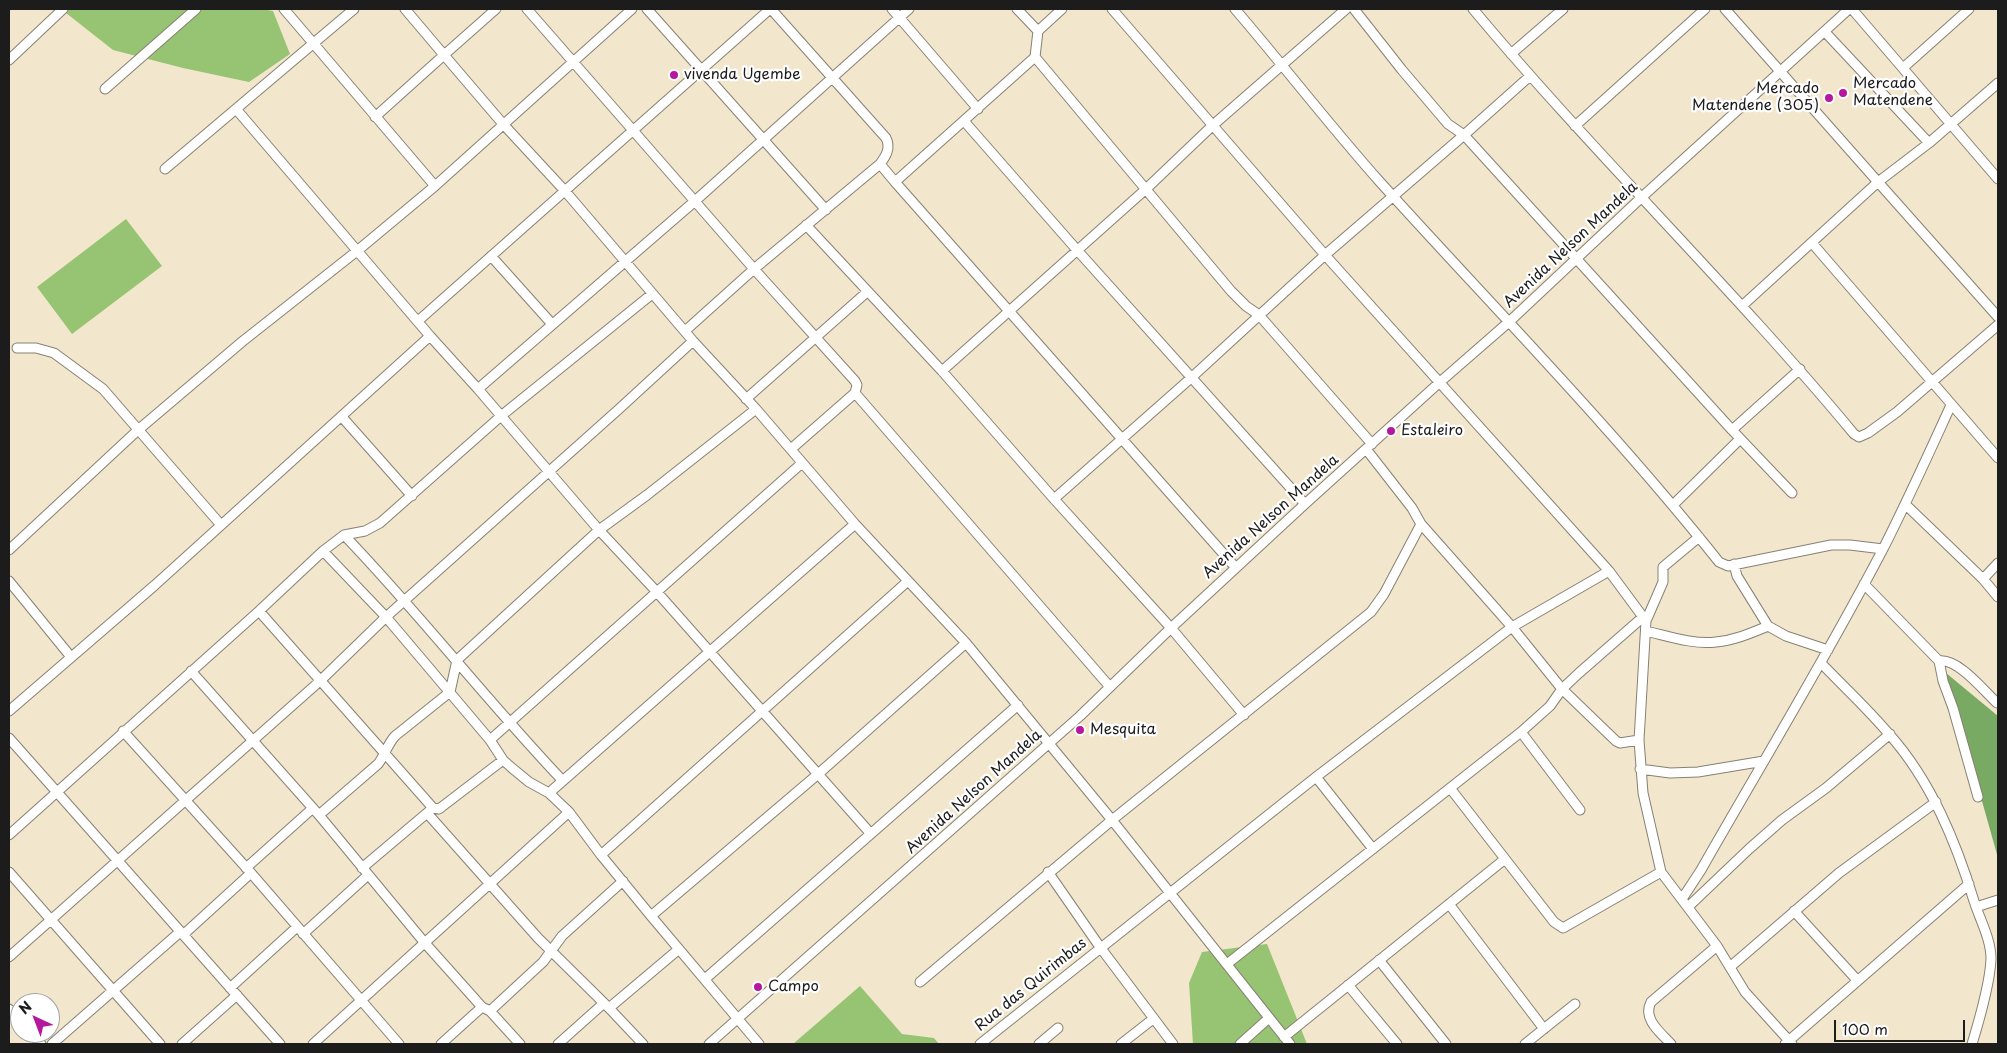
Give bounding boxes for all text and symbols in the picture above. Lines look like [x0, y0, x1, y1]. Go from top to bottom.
place label: vivenda Ugembe [684, 66, 801, 84]
marker: vivenda Ugembe [668, 69, 680, 81]
place label: Mercado Matendene [1853, 75, 1933, 110]
place label: Mercado Matendene (305) [1692, 80, 1819, 115]
marker: Mercado Matendene [1837, 87, 1849, 99]
marker: Mercado Matendene (305) [1823, 92, 1835, 104]
street label: Avenida Nelson Mandela [1500, 178, 1642, 312]
place label: Estaleiro [1401, 422, 1463, 440]
marker: Estaleiro [1385, 425, 1397, 437]
street label: Avenida Nelson Mandela [1199, 451, 1343, 583]
place label: Mesquita [1090, 721, 1156, 739]
marker: Mesquita [1074, 724, 1086, 736]
street label: Avenida Nelson Mandela [902, 726, 1046, 858]
street label: Rua das Quirimbas [972, 935, 1090, 1035]
place label: Campo [768, 978, 819, 996]
marker: Campo [752, 981, 764, 993]
north arrow [10, 993, 60, 1043]
text: N [14, 996, 36, 1019]
scale bar [1837, 1010, 1968, 1042]
text: 100 m [1842, 1017, 1888, 1040]

